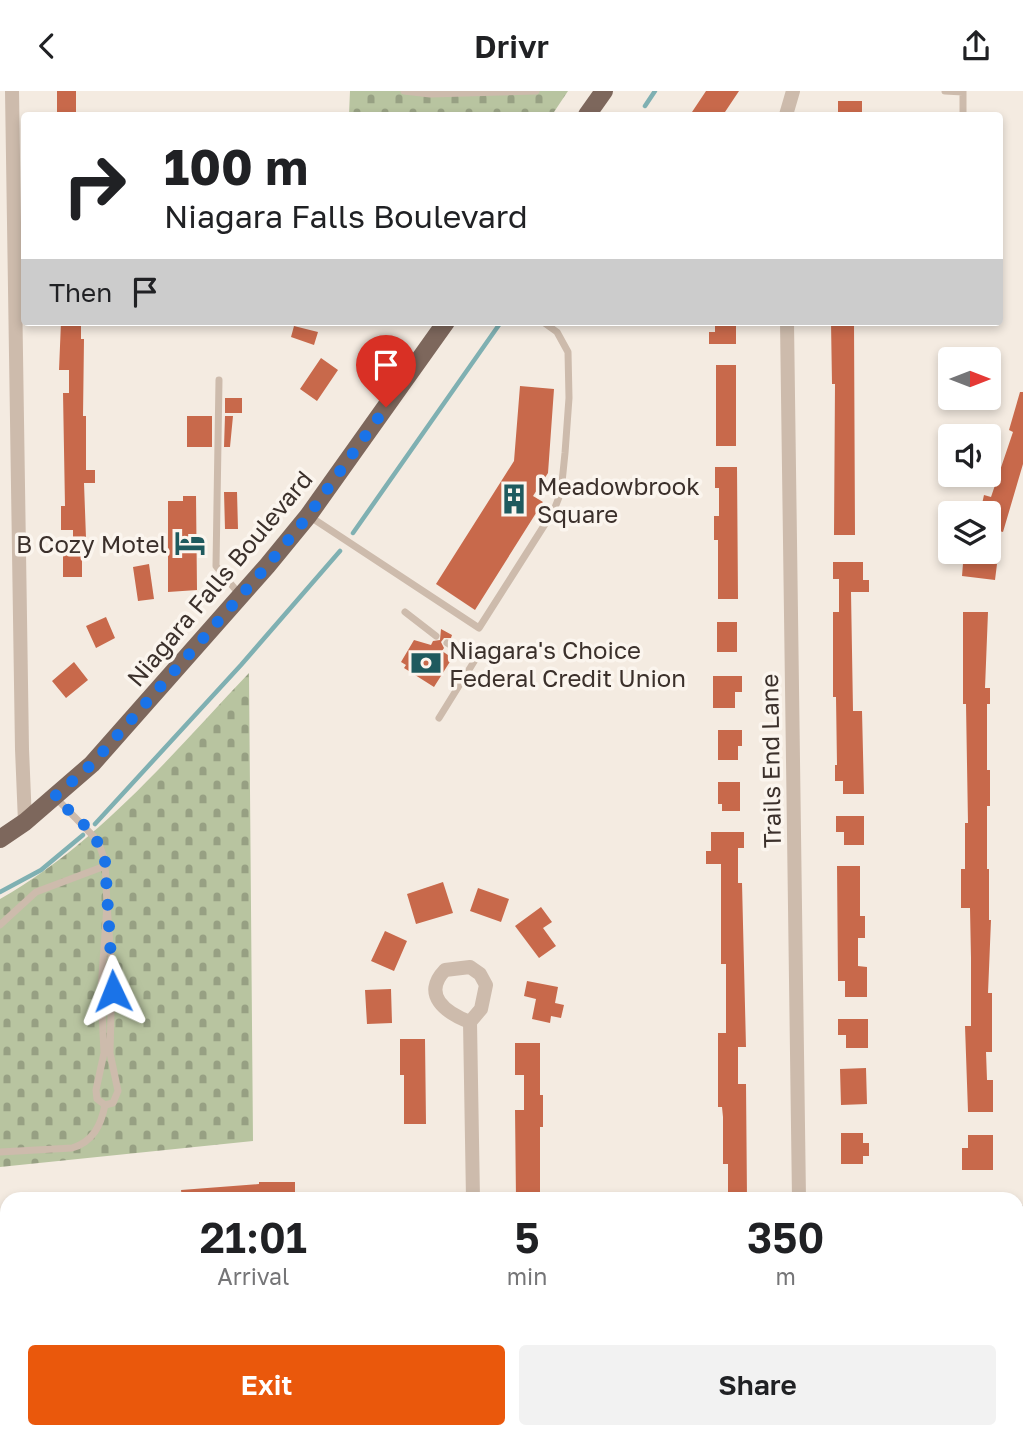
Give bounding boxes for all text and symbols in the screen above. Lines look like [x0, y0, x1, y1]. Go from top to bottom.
icon: back [28, 27, 66, 65]
text: Drivr [474, 27, 549, 65]
icon: share [957, 27, 995, 65]
text: 100 m [164, 137, 308, 196]
icon: right [49, 140, 140, 231]
text: Niagara Falls Boulevard [164, 197, 528, 235]
icon: arrive [126, 273, 164, 311]
text: Then [49, 277, 112, 308]
pin [356, 335, 416, 407]
icon: arrive [367, 346, 405, 384]
north arrow [938, 347, 1001, 409]
map controls [938, 347, 1001, 564]
button: sound [938, 424, 1001, 487]
street label: Niagara Falls Boulevard [120, 464, 318, 692]
place label: Meadowbrook Square [537, 471, 700, 528]
building icon: Meadowbrook Square [497, 482, 531, 516]
button: layers [938, 501, 1001, 564]
hotel icon: B Cozy Motel [173, 526, 207, 560]
place label: B Cozy Motel [16, 529, 167, 558]
place label: Niagara's Choice Federal Credit Union [449, 635, 686, 692]
bank icon: Niagara's Choice Federal Credit Union [409, 646, 443, 680]
street label: Trails End Lane [754, 673, 786, 849]
position arrow [76, 954, 150, 1028]
text: 21:01 [200, 1212, 307, 1262]
text: 5 [514, 1212, 540, 1262]
text: 350 [747, 1212, 824, 1262]
text: Arrival [217, 1262, 289, 1290]
text: min [507, 1262, 547, 1290]
text: m [775, 1262, 796, 1290]
button: Exit [28, 1345, 505, 1425]
button: Share [519, 1345, 996, 1425]

